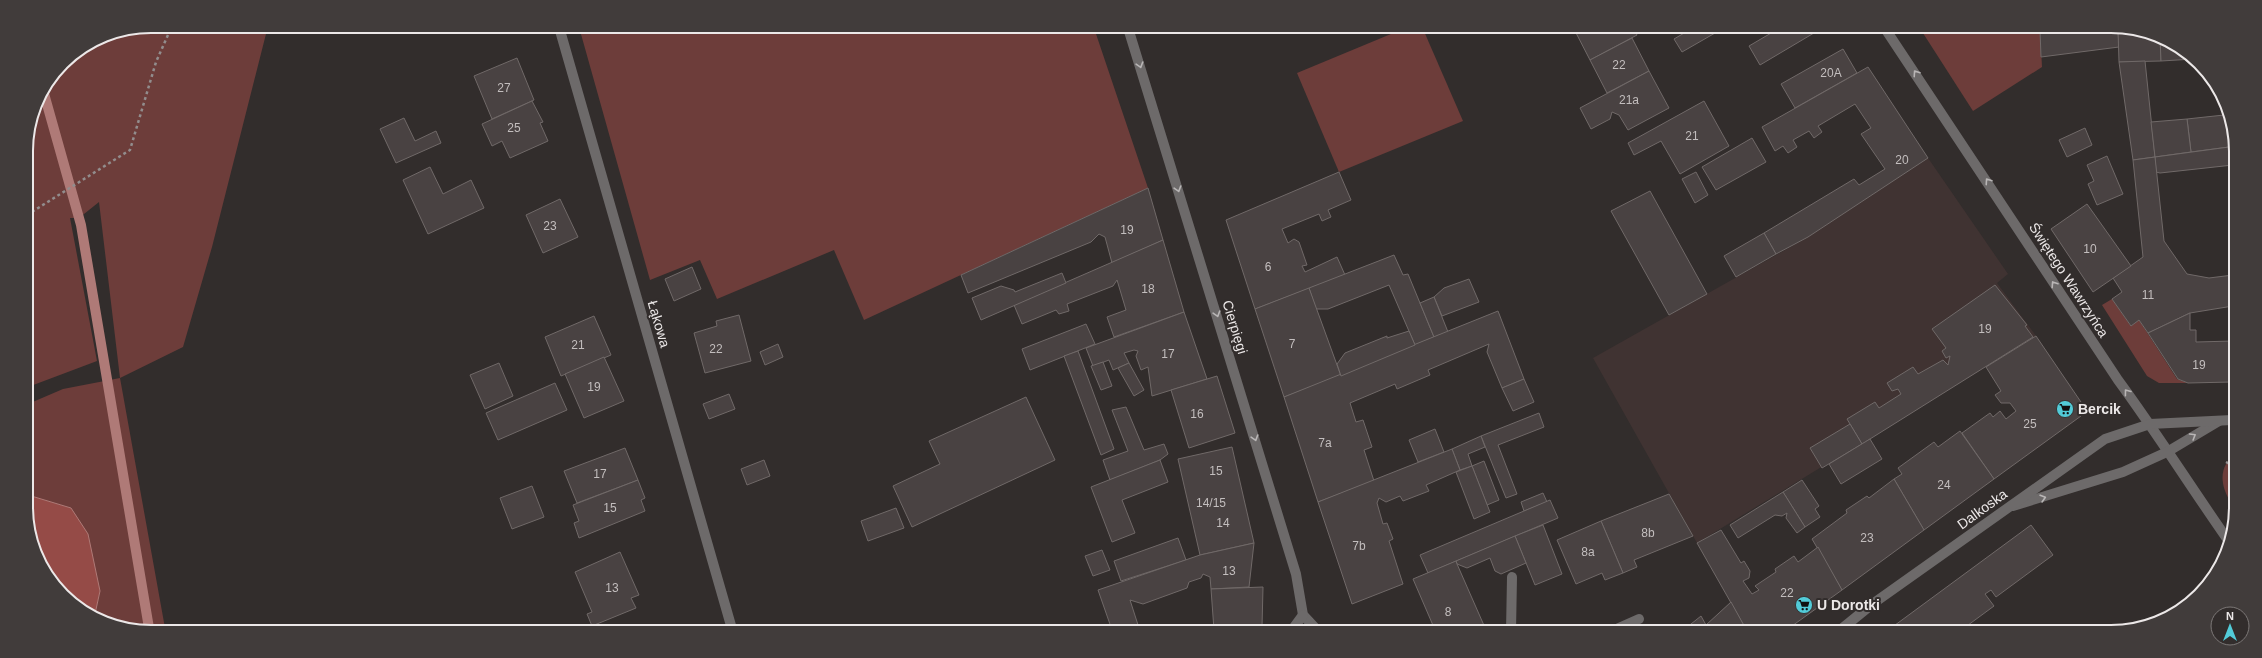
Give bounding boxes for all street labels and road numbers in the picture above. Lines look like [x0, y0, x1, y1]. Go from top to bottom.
street label: Świętego Wawrzyńca [2026, 219, 2113, 340]
street label: Cierpięgi [1219, 298, 1251, 356]
street label: Łąkowa [645, 299, 673, 350]
street label: Dalkoska [1954, 485, 2010, 532]

